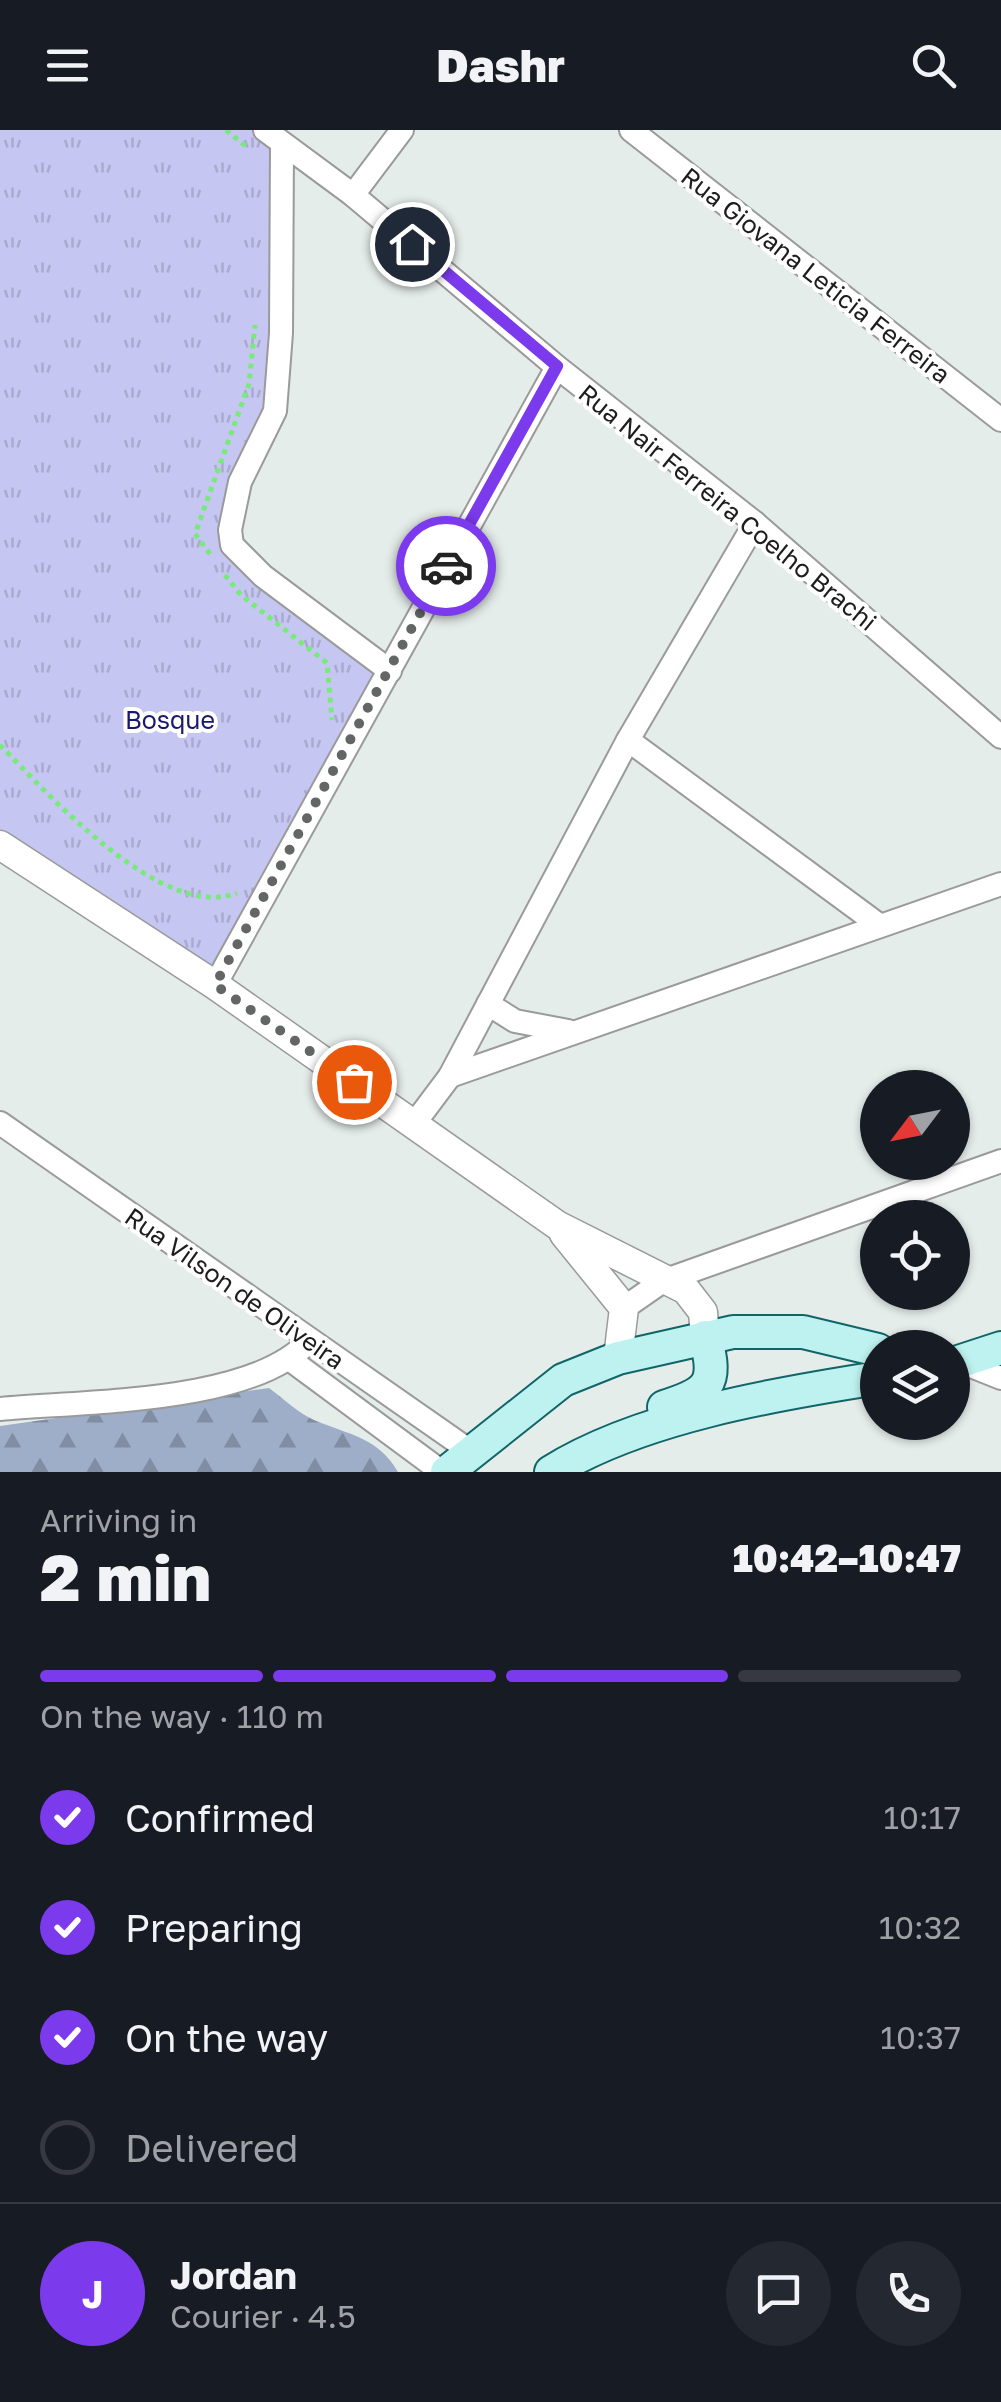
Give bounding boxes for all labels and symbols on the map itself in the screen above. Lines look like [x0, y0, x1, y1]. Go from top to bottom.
street label: Rua Giovana Leticia Ferreira [675, 160, 957, 390]
pin [370, 202, 455, 287]
street label: Rua Nair Ferreira Coelho Brachi [573, 377, 883, 637]
courier [396, 516, 496, 616]
park label: Bosque [125, 704, 215, 735]
pin [312, 1040, 397, 1125]
north arrow [860, 1070, 970, 1180]
street label: Rua Vilson de Oliveira [119, 1200, 351, 1376]

